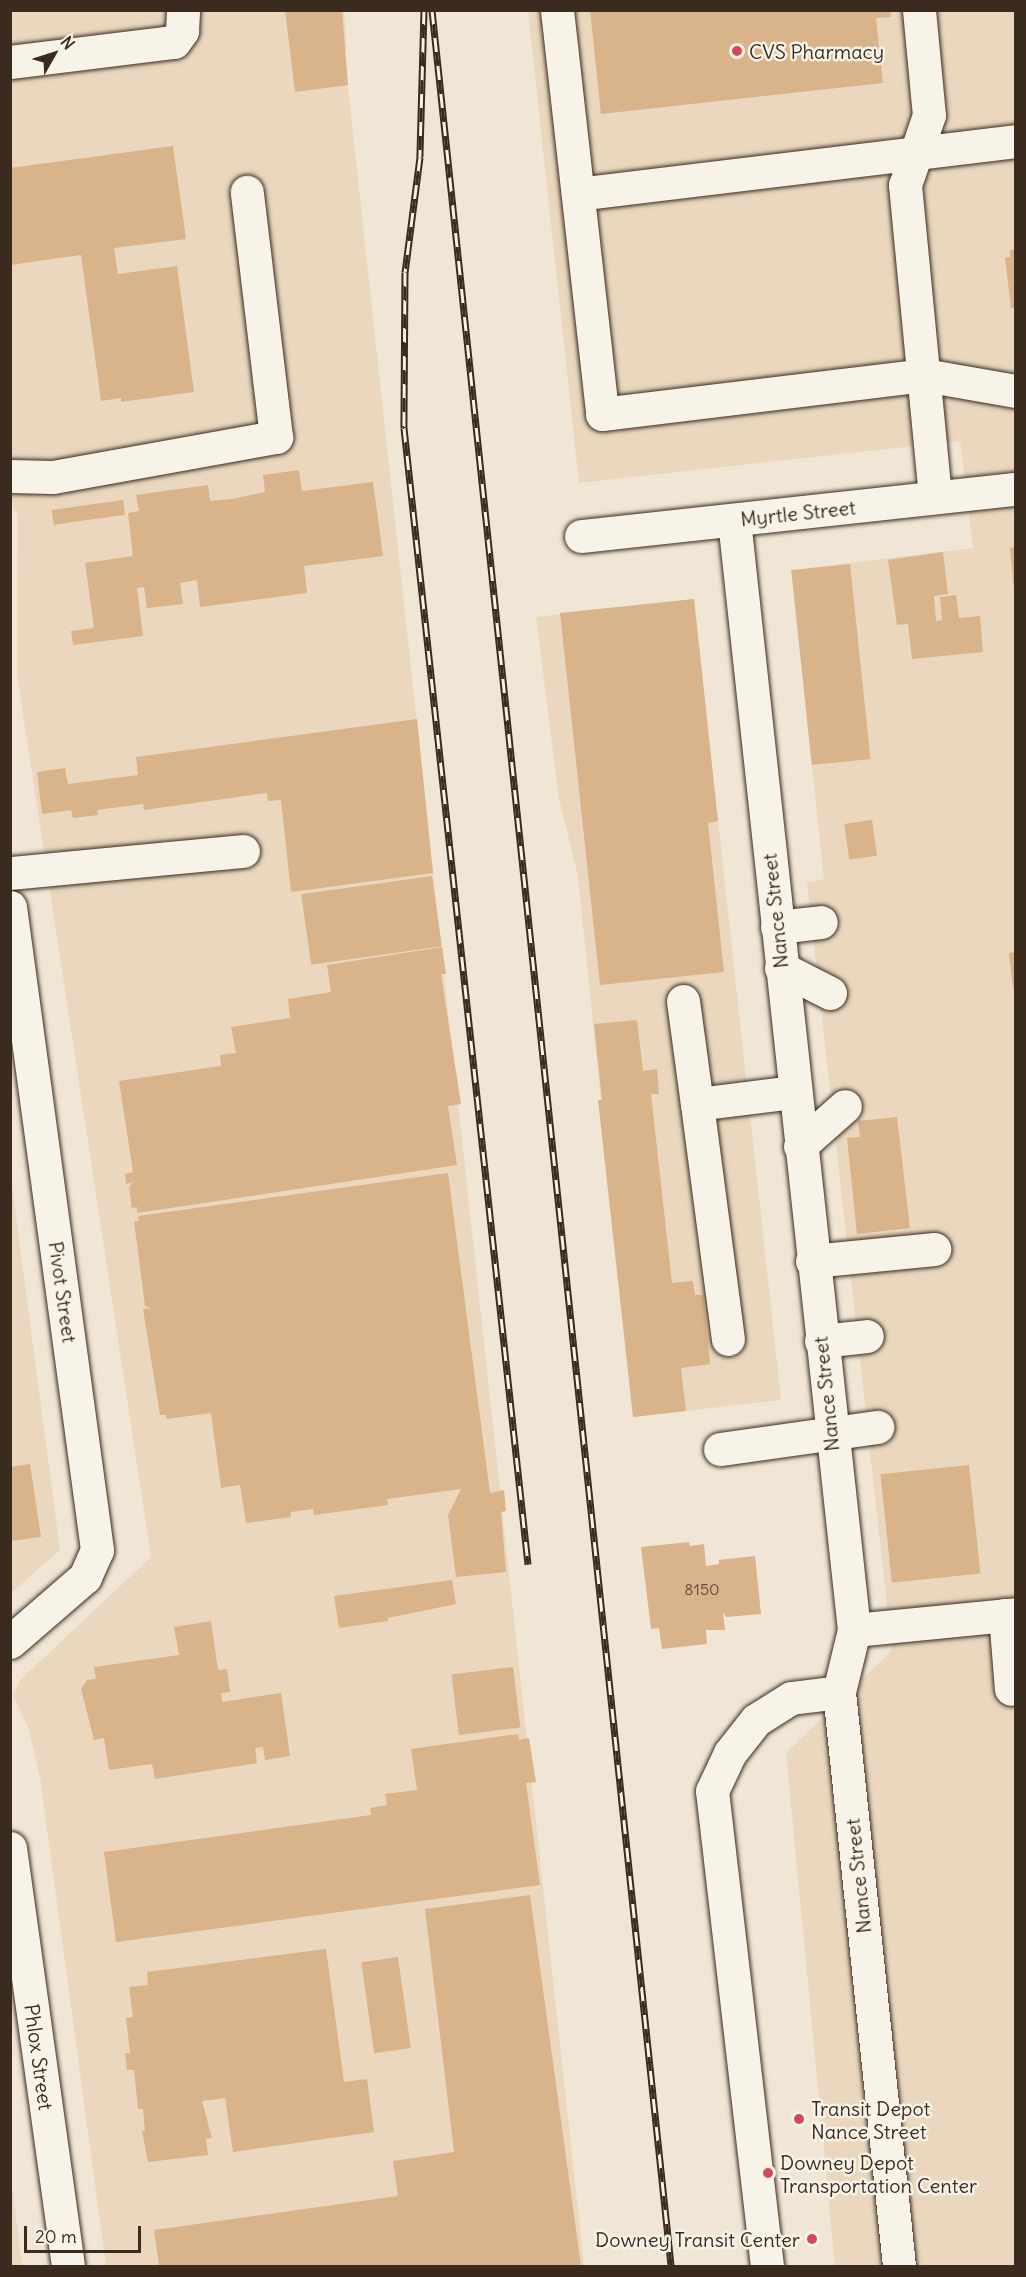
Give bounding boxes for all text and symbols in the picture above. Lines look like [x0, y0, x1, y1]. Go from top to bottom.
north arrow [24, 24, 84, 84]
text: N [57, 32, 79, 53]
place label: CVS Pharmacy [749, 39, 884, 63]
marker: CVS Pharmacy [730, 44, 744, 58]
street label: Myrtle Street [739, 495, 857, 531]
street label: Nance Street [757, 852, 793, 970]
street label: Pivot Street [44, 1240, 82, 1344]
street label: Nance Street [808, 1335, 844, 1453]
house number: 8150 [684, 1579, 720, 1599]
street label: Nance Street [840, 1817, 876, 1935]
street label: Phlox Street [20, 2002, 58, 2112]
place label: Transit Depot Nance Street [811, 2096, 930, 2143]
marker: Transit Depot Nance Street [792, 2112, 806, 2126]
place label: Downey Depot Transportation Center [780, 2150, 977, 2197]
marker: Downey Depot Transportation Center [761, 2166, 775, 2180]
scale bar [27, 2214, 144, 2252]
text: 20 m [35, 2225, 77, 2248]
place label: Downey Transit Center [595, 2227, 800, 2251]
marker: Downey Transit Center [805, 2232, 819, 2246]

